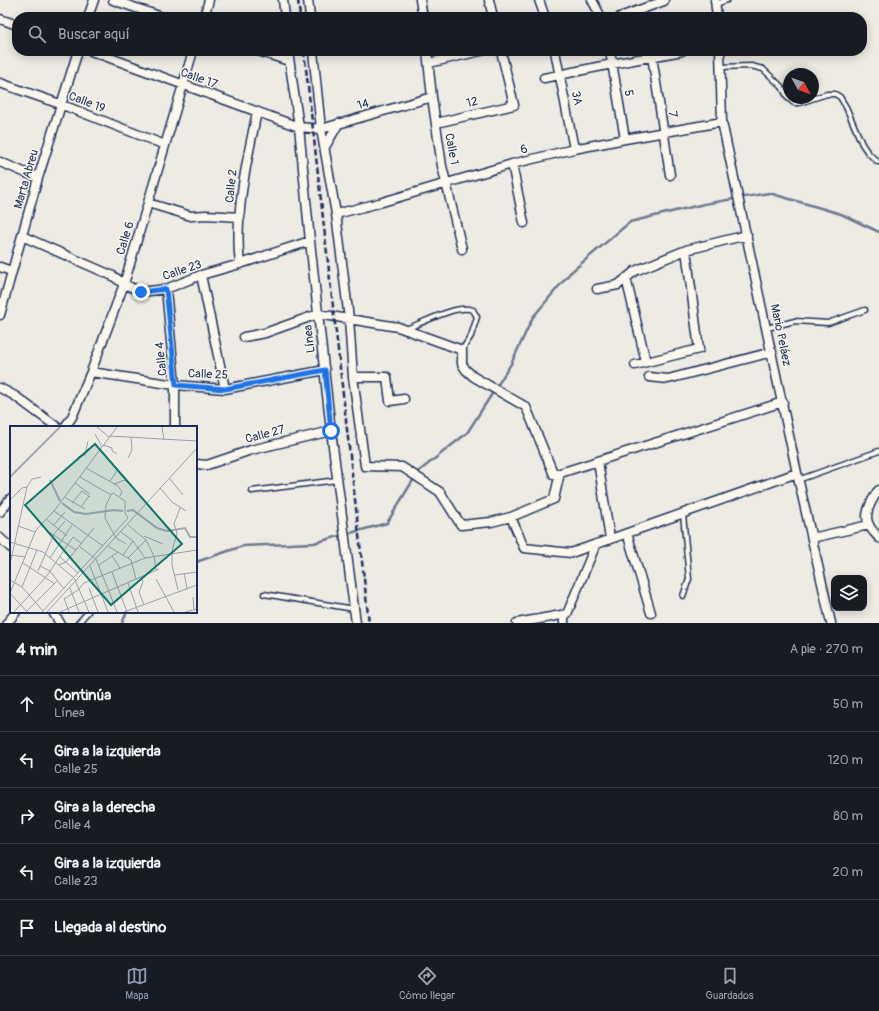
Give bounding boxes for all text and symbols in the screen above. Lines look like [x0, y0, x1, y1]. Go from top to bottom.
search box [12, 12, 867, 56]
icon: search [26, 23, 48, 45]
text: Buscar aquí [58, 25, 130, 44]
street label: Calle 17 [178, 65, 220, 92]
north arrow [783, 68, 819, 104]
street label: Calle 19 [66, 89, 107, 116]
street label: 5 [621, 89, 636, 98]
street label: 3A [568, 90, 585, 107]
street label: 12 [465, 94, 480, 111]
street label: 14 [355, 96, 371, 113]
street label: 7 [665, 110, 680, 119]
street label: Calle 1 [441, 132, 462, 166]
street label: 6 [519, 141, 529, 158]
street label: Marta Abreu [11, 148, 42, 211]
street label: Calle 2 [222, 168, 241, 204]
street label: Calle 6 [113, 220, 138, 257]
street label: Calle 23 [161, 257, 204, 284]
route end [132, 283, 150, 301]
street label: Mario Peláez [767, 303, 794, 367]
street label: Línea [300, 324, 319, 354]
street label: Calle 4 [152, 341, 171, 377]
street label: Calle 25 [188, 366, 228, 383]
street label: Calle 27 [244, 422, 287, 447]
route start [322, 422, 340, 440]
inset map [10, 426, 197, 613]
map controls [831, 575, 867, 611]
button: layers [831, 575, 867, 611]
text: 4 min [16, 639, 57, 660]
text: A pie · 270 m [790, 641, 863, 657]
text: Continúa [54, 686, 111, 705]
icon: ahead [16, 693, 38, 715]
text: 50 m [833, 696, 863, 712]
text: Línea [54, 705, 85, 721]
text: Gira a la izquierda [54, 742, 161, 761]
icon: left [16, 749, 38, 771]
text: 120 m [827, 752, 863, 768]
text: Calle 25 [54, 761, 98, 777]
text: Gira a la derecha [54, 798, 155, 817]
icon: right [16, 805, 38, 827]
text: 80 m [833, 808, 863, 824]
text: Calle 4 [54, 817, 91, 833]
text: Gira a la izquierda [54, 854, 161, 873]
icon: left [16, 861, 38, 883]
text: 20 m [832, 864, 863, 880]
text: Calle 23 [54, 873, 98, 889]
icon: arrive [16, 917, 38, 939]
text: Llegada al destino [54, 918, 166, 937]
tab: Mapa [125, 965, 149, 1002]
tab: Cómo llegar [399, 965, 455, 1002]
tab: Guardados [706, 965, 754, 1002]

